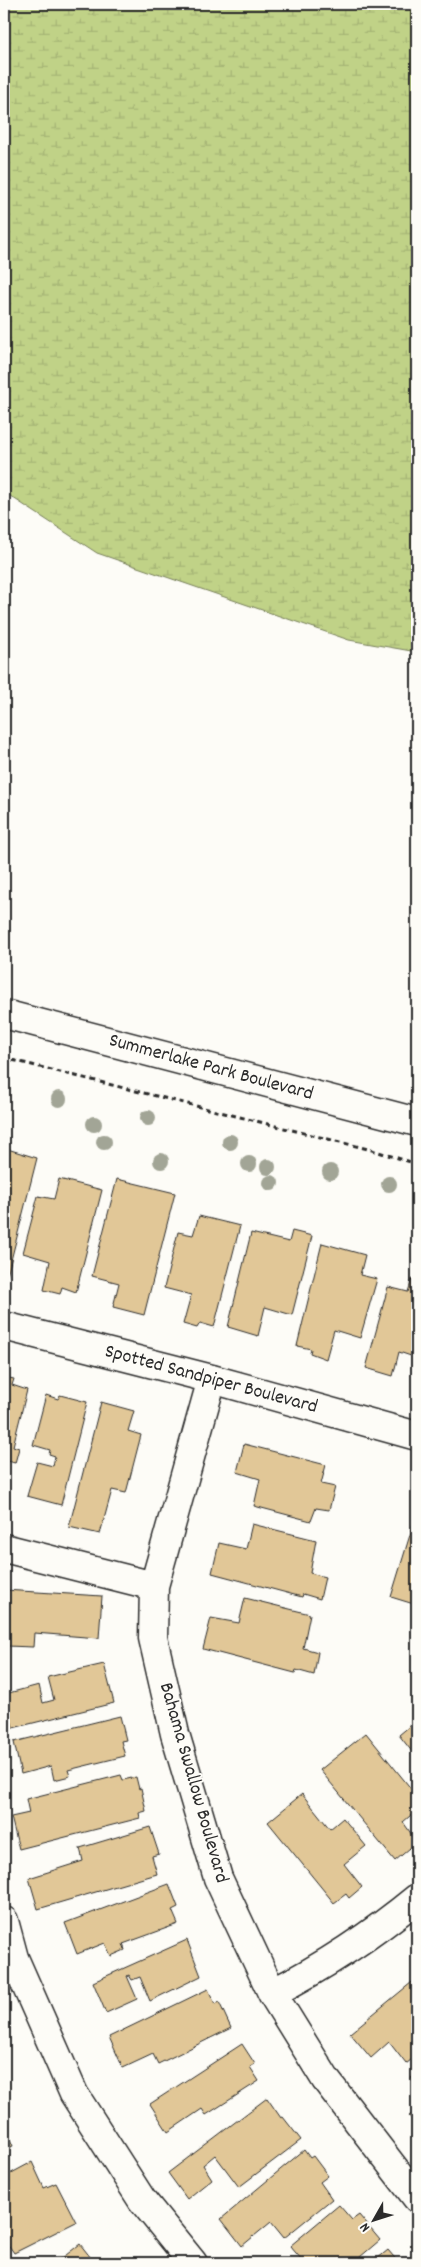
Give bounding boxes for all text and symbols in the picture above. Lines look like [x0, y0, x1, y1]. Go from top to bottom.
street label: Summerlake Park Boulevard [106, 1027, 316, 1109]
street label: Spotted Sandpiper Boulevard [101, 1338, 321, 1422]
street label: Bahama Swallow Boulevard [151, 1680, 235, 1886]
north arrow [348, 2194, 398, 2244]
text: N [355, 2218, 375, 2236]

